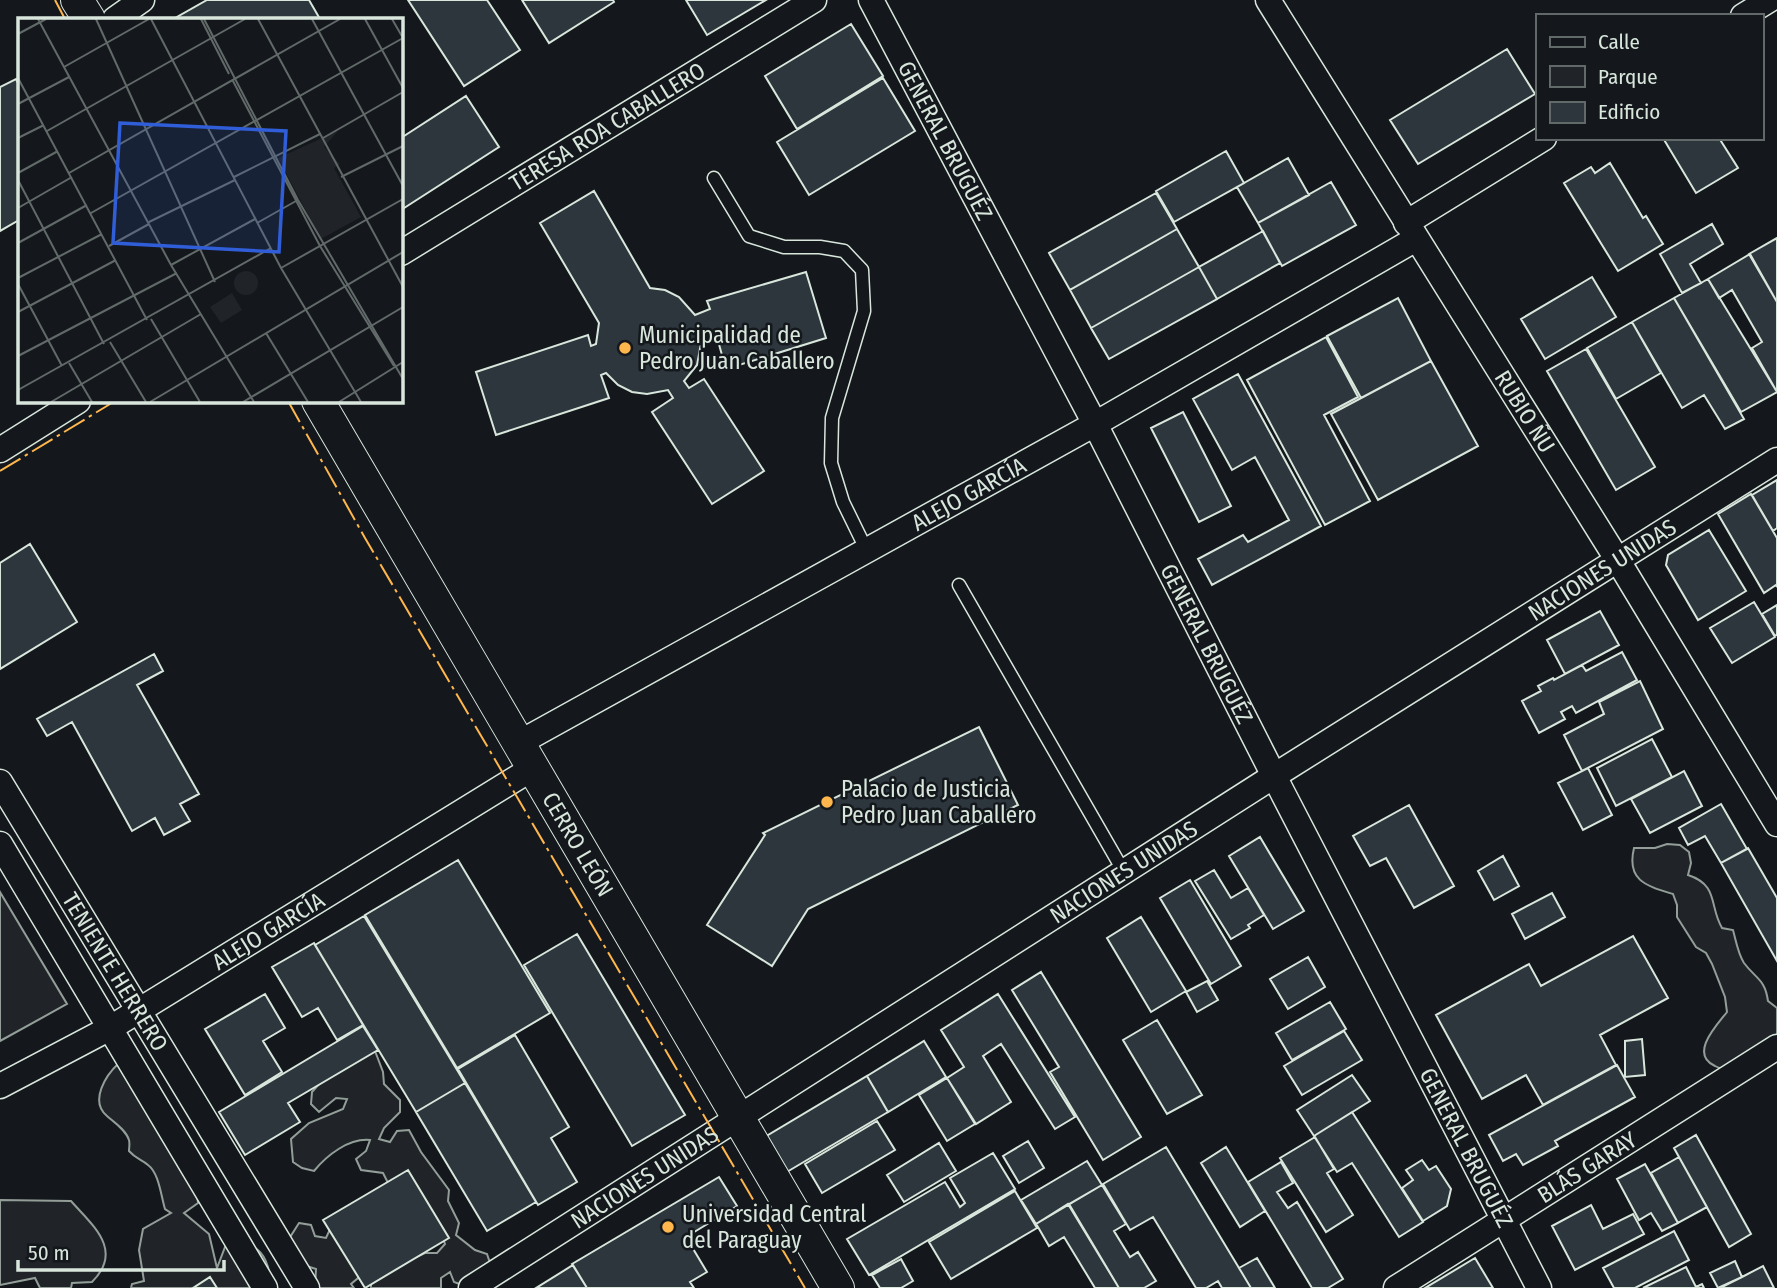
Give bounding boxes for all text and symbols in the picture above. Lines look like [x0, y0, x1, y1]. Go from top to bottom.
legend [1536, 14, 1763, 140]
inset map [18, 18, 402, 402]
text: Calle [1598, 29, 1640, 55]
street label: TERESA ROA CABALLERO [505, 56, 710, 197]
street label: GENERAL BRUGUÉZ [892, 56, 999, 225]
text: Parque [1598, 64, 1658, 90]
text: Edificio [1598, 99, 1660, 125]
place label: Municipalidad de Pedro Juan Caballero [639, 321, 835, 375]
marker: Municipalidad de Pedro Juan Caballero [617, 340, 633, 356]
street label: RUBIO ÑU [1489, 365, 1561, 458]
street label: ALEJO GARCÍA [907, 451, 1031, 537]
street label: NACIONES UNIDAS [1523, 513, 1682, 627]
street label: GENERAL BRUGUÉZ [1154, 559, 1259, 728]
place label: Palacio de Justicia Pedro Juan Caballero [841, 775, 1037, 829]
street label: CERRO LEÓN [536, 787, 619, 902]
marker: Palacio de Justicia Pedro Juan Caballero [819, 794, 835, 810]
street label: NACIONES UNIDAS [1045, 814, 1203, 929]
street label: ALEJO GARCÍA [207, 886, 329, 976]
street label: TENIENTE HERRERO [56, 887, 174, 1056]
street label: GENERAL BRUGUÉZ [1414, 1063, 1519, 1232]
street label: NACIONES UNIDAS [566, 1120, 724, 1235]
street label: BLÁS GARAY [1532, 1125, 1642, 1209]
place label: Universidad Central del Paraguay [682, 1200, 866, 1254]
marker: Universidad Central del Paraguay [660, 1219, 676, 1235]
scale bar [18, 1228, 224, 1272]
text: 50 m [28, 1240, 70, 1266]

